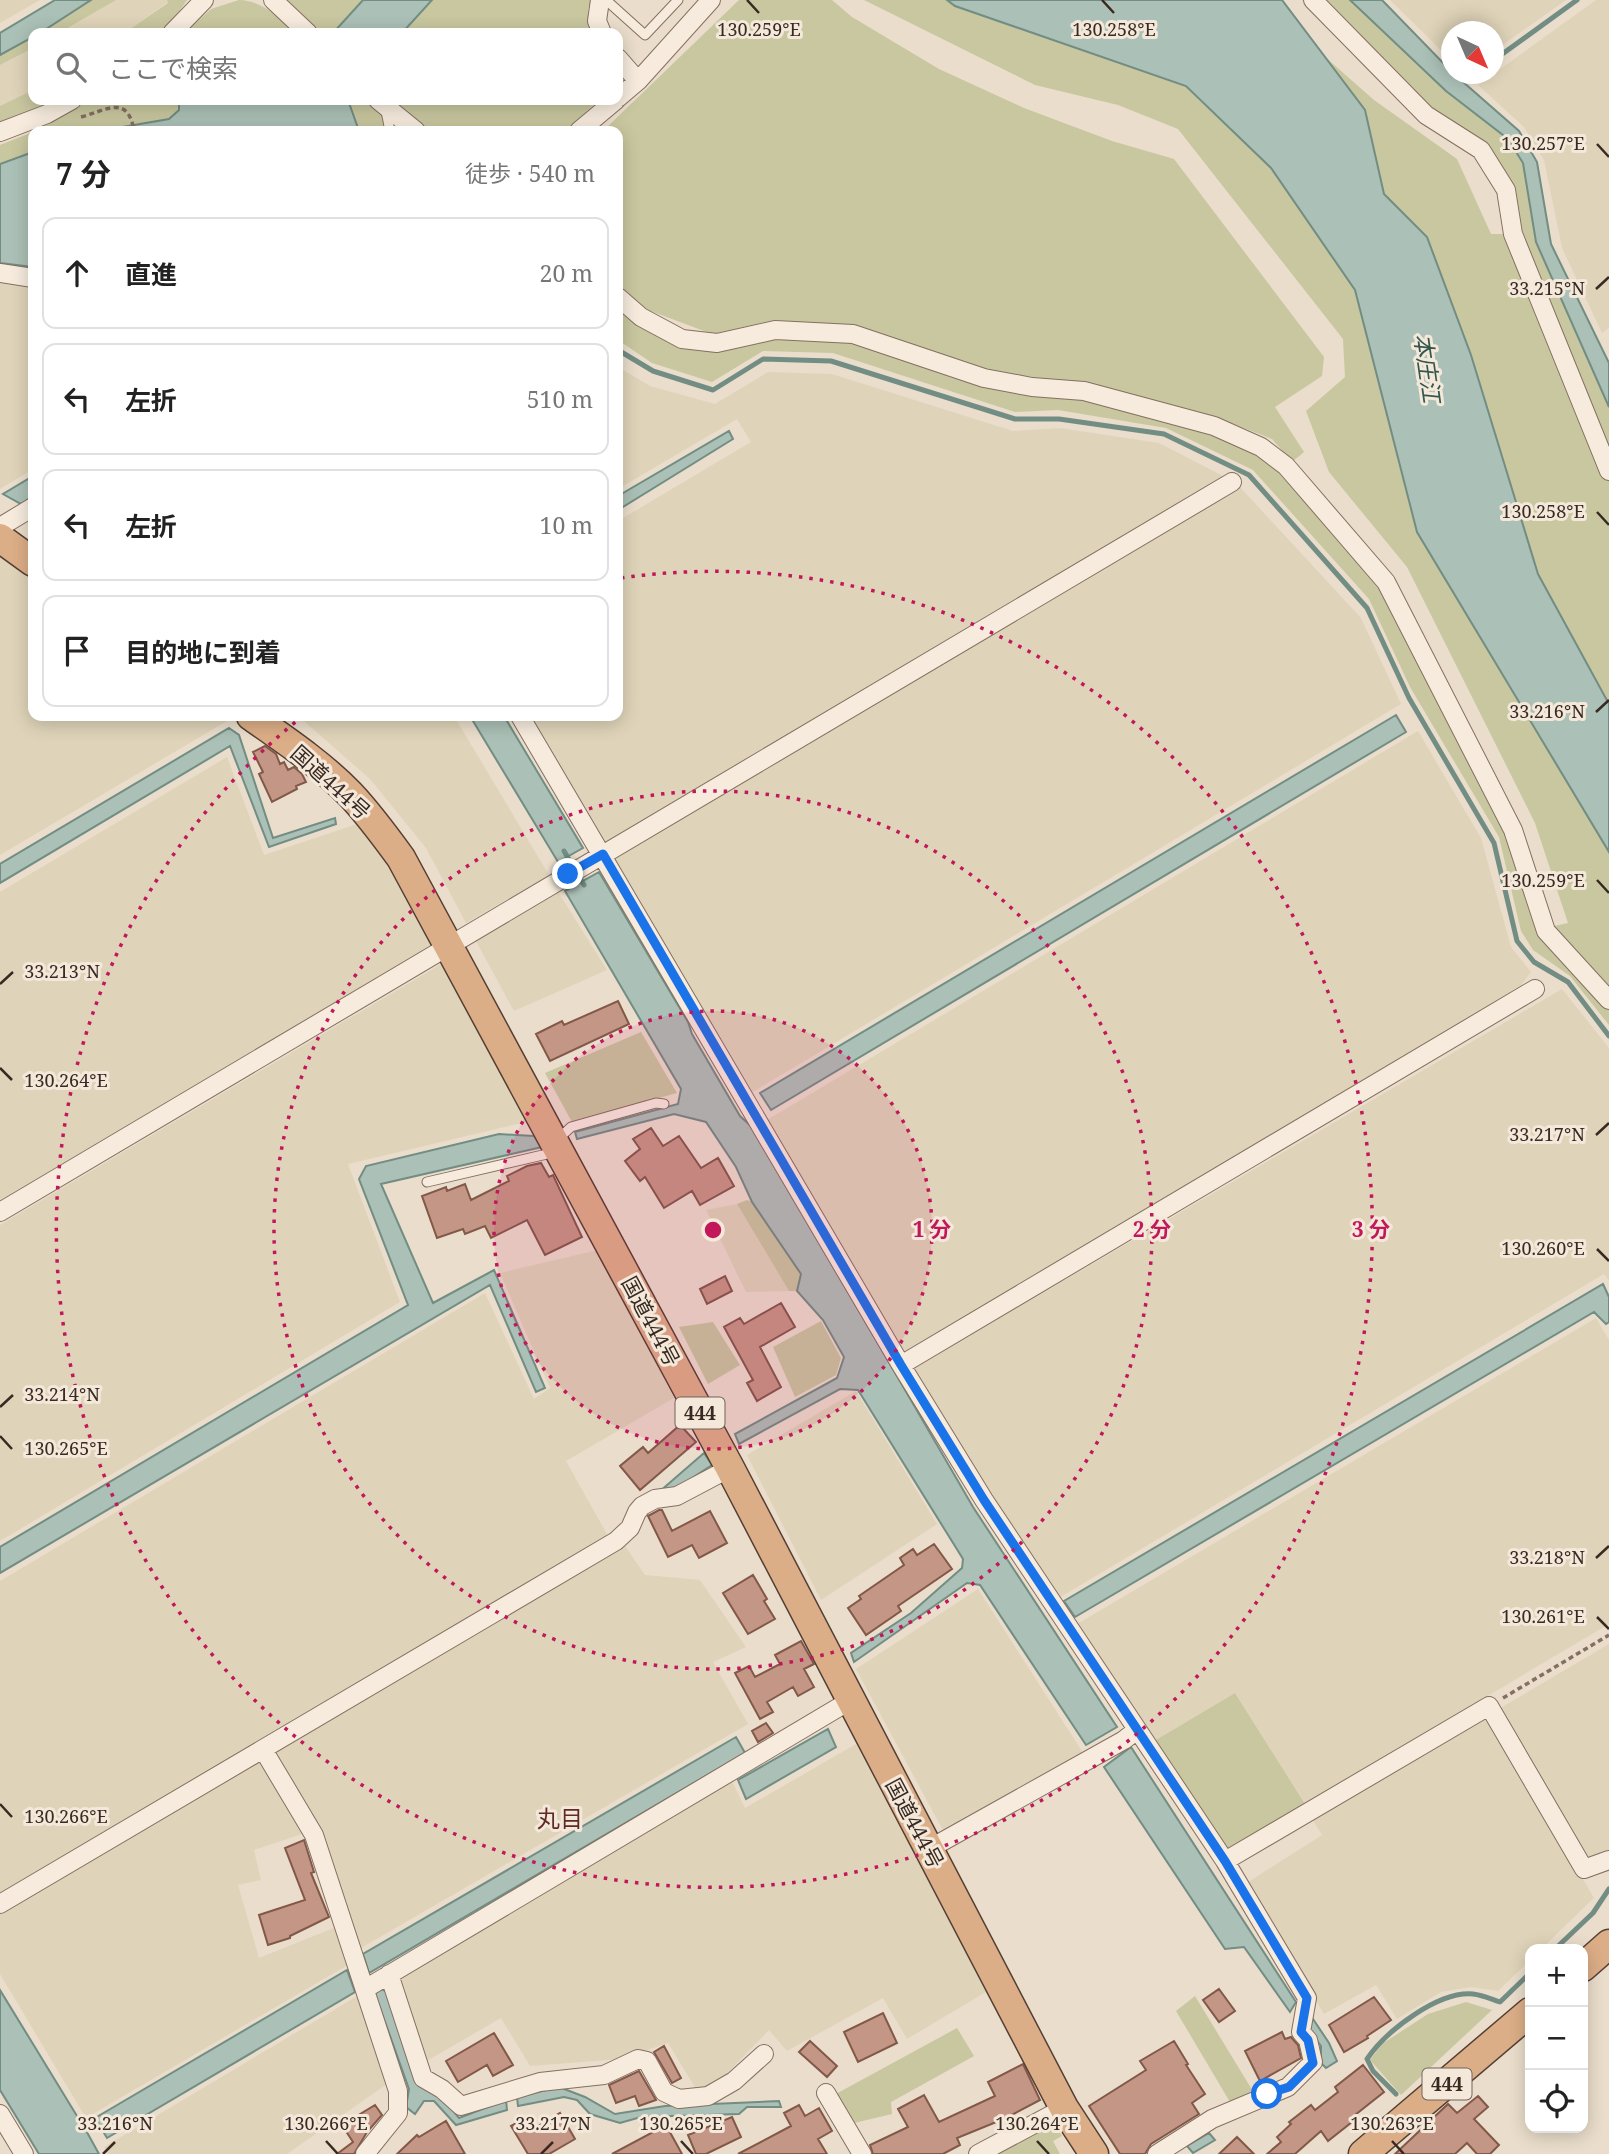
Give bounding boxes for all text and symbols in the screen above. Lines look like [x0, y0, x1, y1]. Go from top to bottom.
text: 130.259°E [717, 17, 801, 41]
text: 130.258°E [1072, 17, 1156, 41]
north arrow [1441, 21, 1504, 84]
search box [28, 28, 623, 105]
icon: search [52, 48, 90, 86]
text: ここで検索 [108, 50, 238, 86]
text: 130.257°E [1501, 131, 1585, 155]
text: 7 分 [56, 153, 111, 194]
text: 徒歩 · 540 m [465, 157, 595, 189]
icon: ahead [58, 254, 96, 292]
text: 直進 [125, 256, 177, 292]
text: 20 m [540, 257, 593, 289]
text: 33.215°N [1509, 276, 1585, 300]
water label: 本庄江 [1407, 332, 1449, 407]
icon: left [58, 380, 96, 418]
text: 左折 [125, 382, 177, 418]
text: 510 m [527, 383, 593, 415]
text: 130.258°E [1501, 499, 1585, 523]
icon: left [58, 506, 96, 544]
text: 左折 [125, 508, 177, 544]
text: 10 m [540, 509, 593, 541]
icon: arrive [58, 632, 96, 670]
text: 目的地に到着 [125, 634, 281, 670]
text: 33.216°N [1509, 699, 1585, 723]
street label: 国道444号 [285, 739, 377, 825]
route end [552, 858, 583, 889]
text: 130.259°E [1501, 868, 1585, 892]
text: 33.213°N [24, 959, 100, 983]
text: 130.264°E [24, 1068, 108, 1092]
text: 33.217°N [1509, 1122, 1585, 1146]
text: 1 分 [913, 1215, 951, 1243]
text: 2 分 [1133, 1215, 1171, 1243]
text: 3 分 [1352, 1215, 1390, 1243]
centre of rings [701, 1218, 725, 1242]
text: 130.260°E [1501, 1236, 1585, 1260]
street label: 国道444号 [616, 1271, 686, 1371]
text: 33.214°N [24, 1382, 100, 1406]
road number: 444 [676, 1398, 724, 1428]
text: 130.265°E [24, 1436, 108, 1460]
text: 33.218°N [1509, 1545, 1585, 1569]
text: 130.261°E [1501, 1604, 1585, 1628]
street label: 国道444号 [880, 1773, 950, 1873]
district label: 丸目 [537, 1802, 583, 1834]
text: 130.266°E [24, 1804, 108, 1828]
map controls [1525, 1944, 1588, 2133]
button: + [1525, 1944, 1588, 2007]
button: − [1525, 2007, 1588, 2070]
road number: 444 [1422, 2068, 1472, 2100]
button: locate [1525, 2070, 1588, 2133]
route start [1251, 2078, 1282, 2109]
text: 33.216°N [77, 2111, 153, 2135]
text: 130.266°E [284, 2111, 368, 2135]
text: 33.217°N [515, 2111, 591, 2135]
text: 130.265°E [639, 2111, 723, 2135]
text: 130.264°E [995, 2111, 1079, 2135]
text: 130.263°E [1350, 2111, 1434, 2135]

